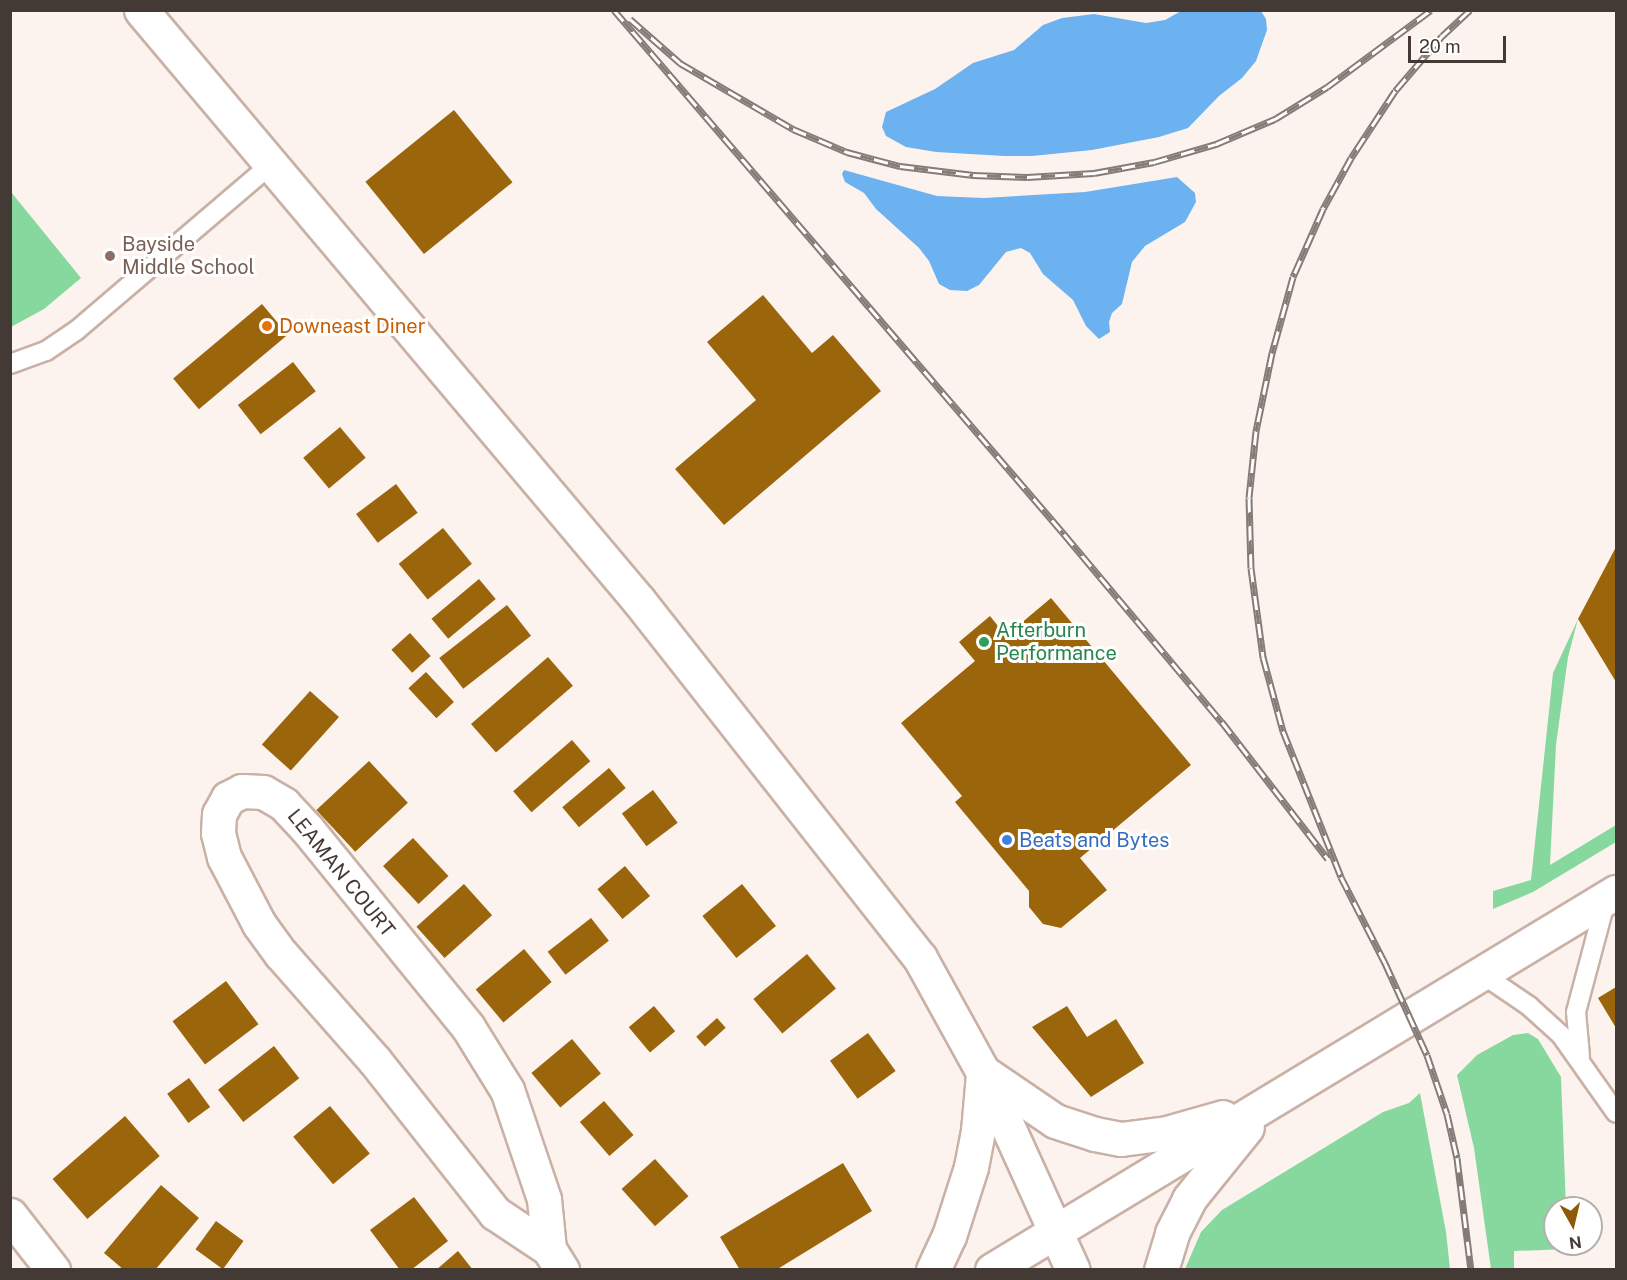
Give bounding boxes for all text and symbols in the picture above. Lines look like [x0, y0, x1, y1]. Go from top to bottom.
scale bar [1411, 24, 1508, 62]
text: 20 m [1419, 36, 1461, 57]
place label: Bayside Middle School [122, 232, 255, 279]
marker: Bayside Middle School [103, 249, 117, 263]
place label: Downeast Diner [279, 314, 426, 338]
marker: Downeast Diner [260, 319, 274, 333]
place label: Afterburn Performance [996, 618, 1117, 665]
marker: Afterburn Performance [977, 635, 991, 649]
street label: LEAMAN COURT [282, 804, 400, 942]
place label: Beats and Bytes [1019, 828, 1169, 852]
marker: Beats and Bytes [1000, 833, 1014, 847]
north arrow [1543, 1196, 1603, 1256]
text: N [1568, 1232, 1583, 1253]

